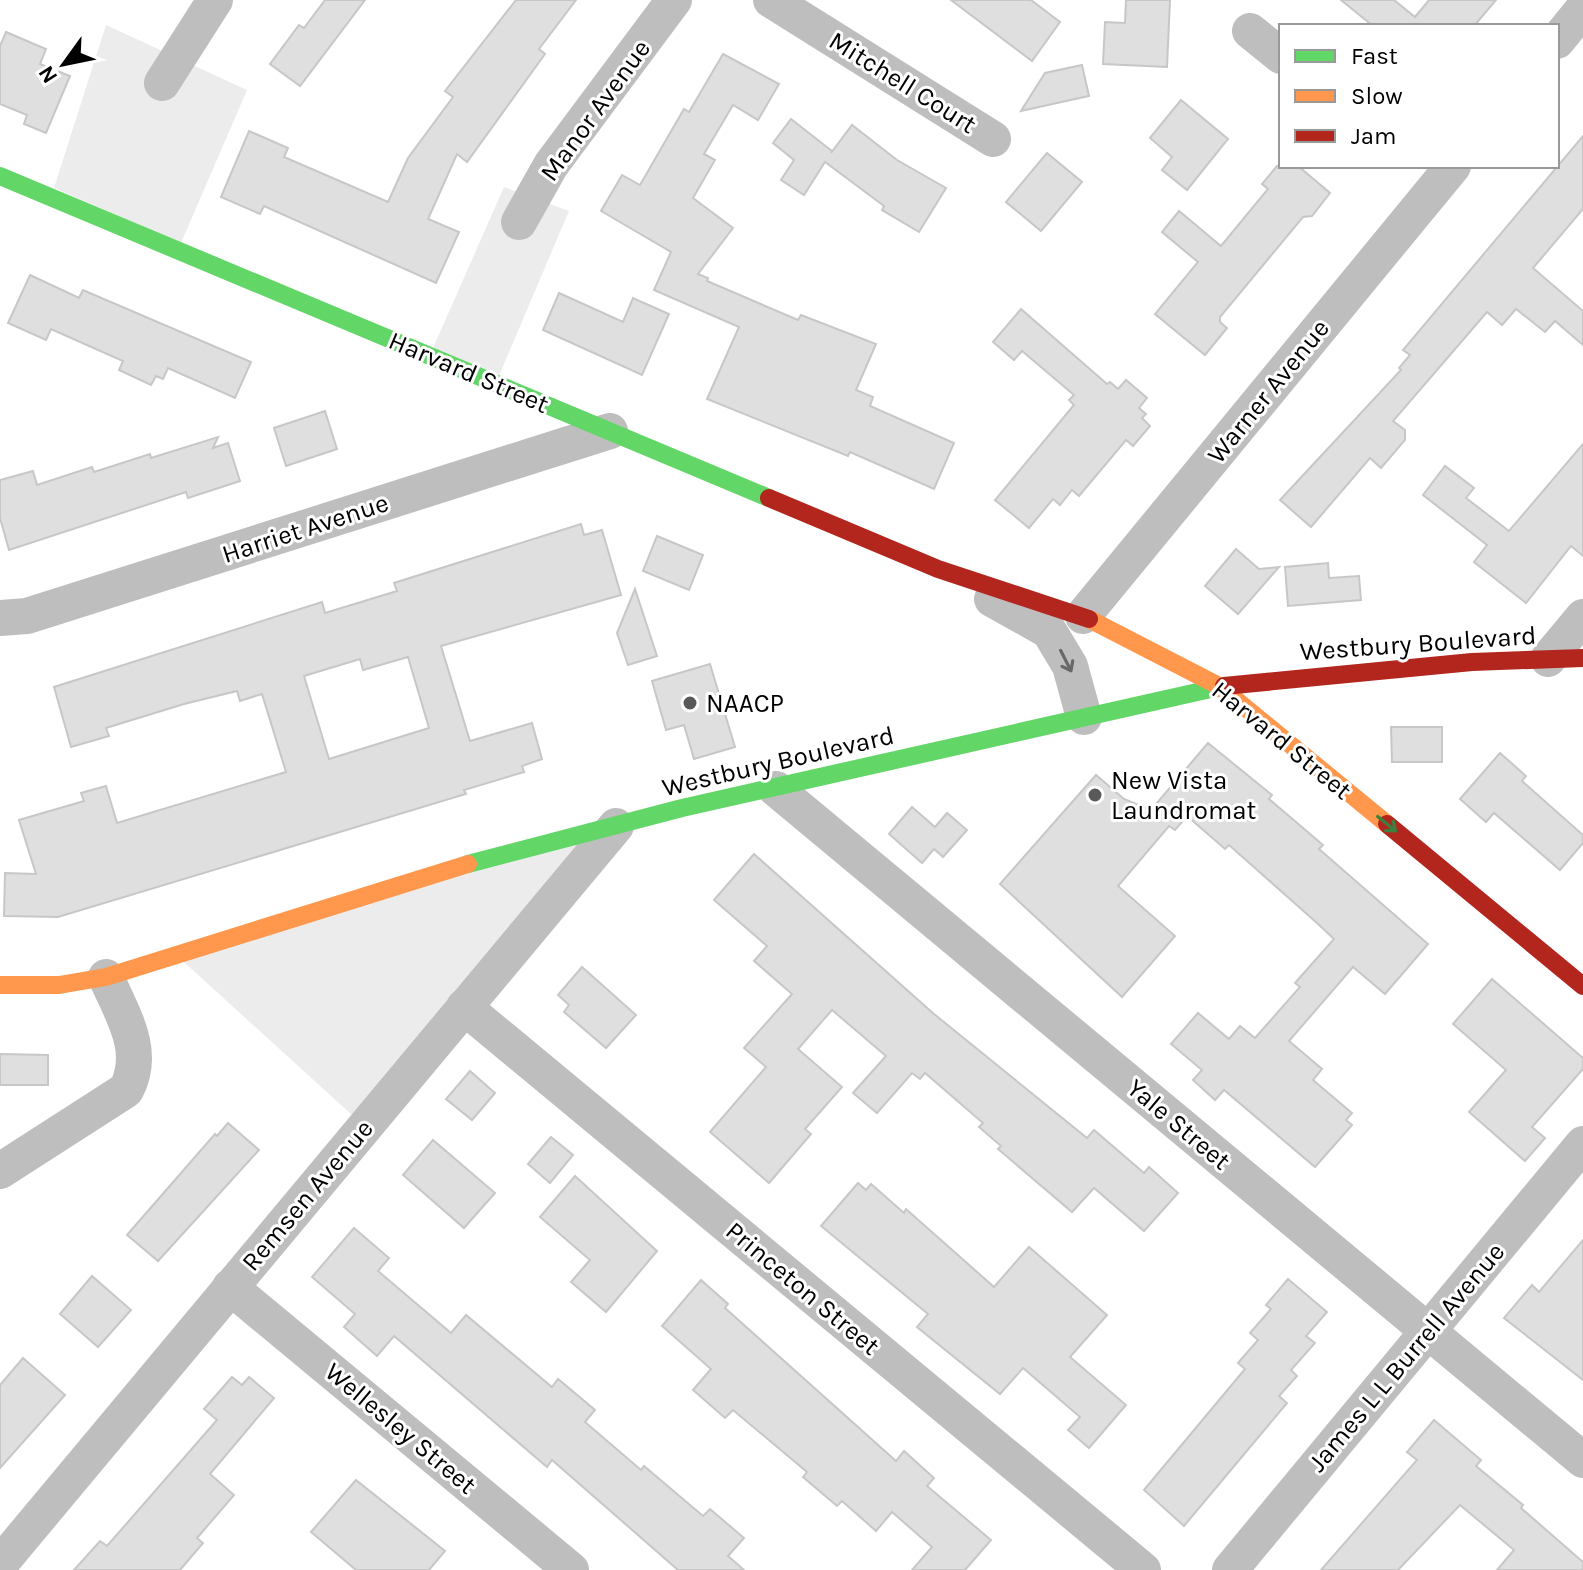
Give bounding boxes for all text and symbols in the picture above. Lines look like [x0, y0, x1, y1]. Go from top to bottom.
north arrow [24, 24, 104, 104]
legend [1279, 24, 1559, 168]
street label: Mitchell Court [823, 25, 982, 140]
street label: Manor Avenue [534, 33, 657, 187]
text: Fast [1351, 42, 1398, 70]
text: N [33, 61, 63, 88]
text: Slow [1351, 82, 1403, 110]
text: Jam [1351, 122, 1396, 150]
street label: Warner Avenue [1201, 313, 1336, 470]
street label: Harvard Street [384, 325, 554, 420]
street label: Harriet Avenue [218, 487, 392, 570]
street label: Westbury Boulevard [1299, 620, 1537, 667]
one-way arrow [1059, 649, 1074, 673]
street label: Harvard Street [1206, 675, 1358, 806]
place label: NAACP [706, 688, 784, 719]
marker: NAACP [681, 694, 699, 712]
street label: Westbury Boulevard [659, 720, 897, 803]
place label: New Vista Laundromat [1111, 765, 1257, 826]
marker: New Vista Laundromat [1086, 786, 1104, 804]
one-way arrow [1376, 815, 1397, 833]
street label: Yale Street [1121, 1072, 1237, 1177]
street label: Remsen Avenue [235, 1113, 380, 1277]
street label: Princeton Street [719, 1215, 886, 1362]
street label: James L L Burrell Avenue [1302, 1237, 1511, 1478]
street label: Wellesley Street [319, 1356, 483, 1501]

